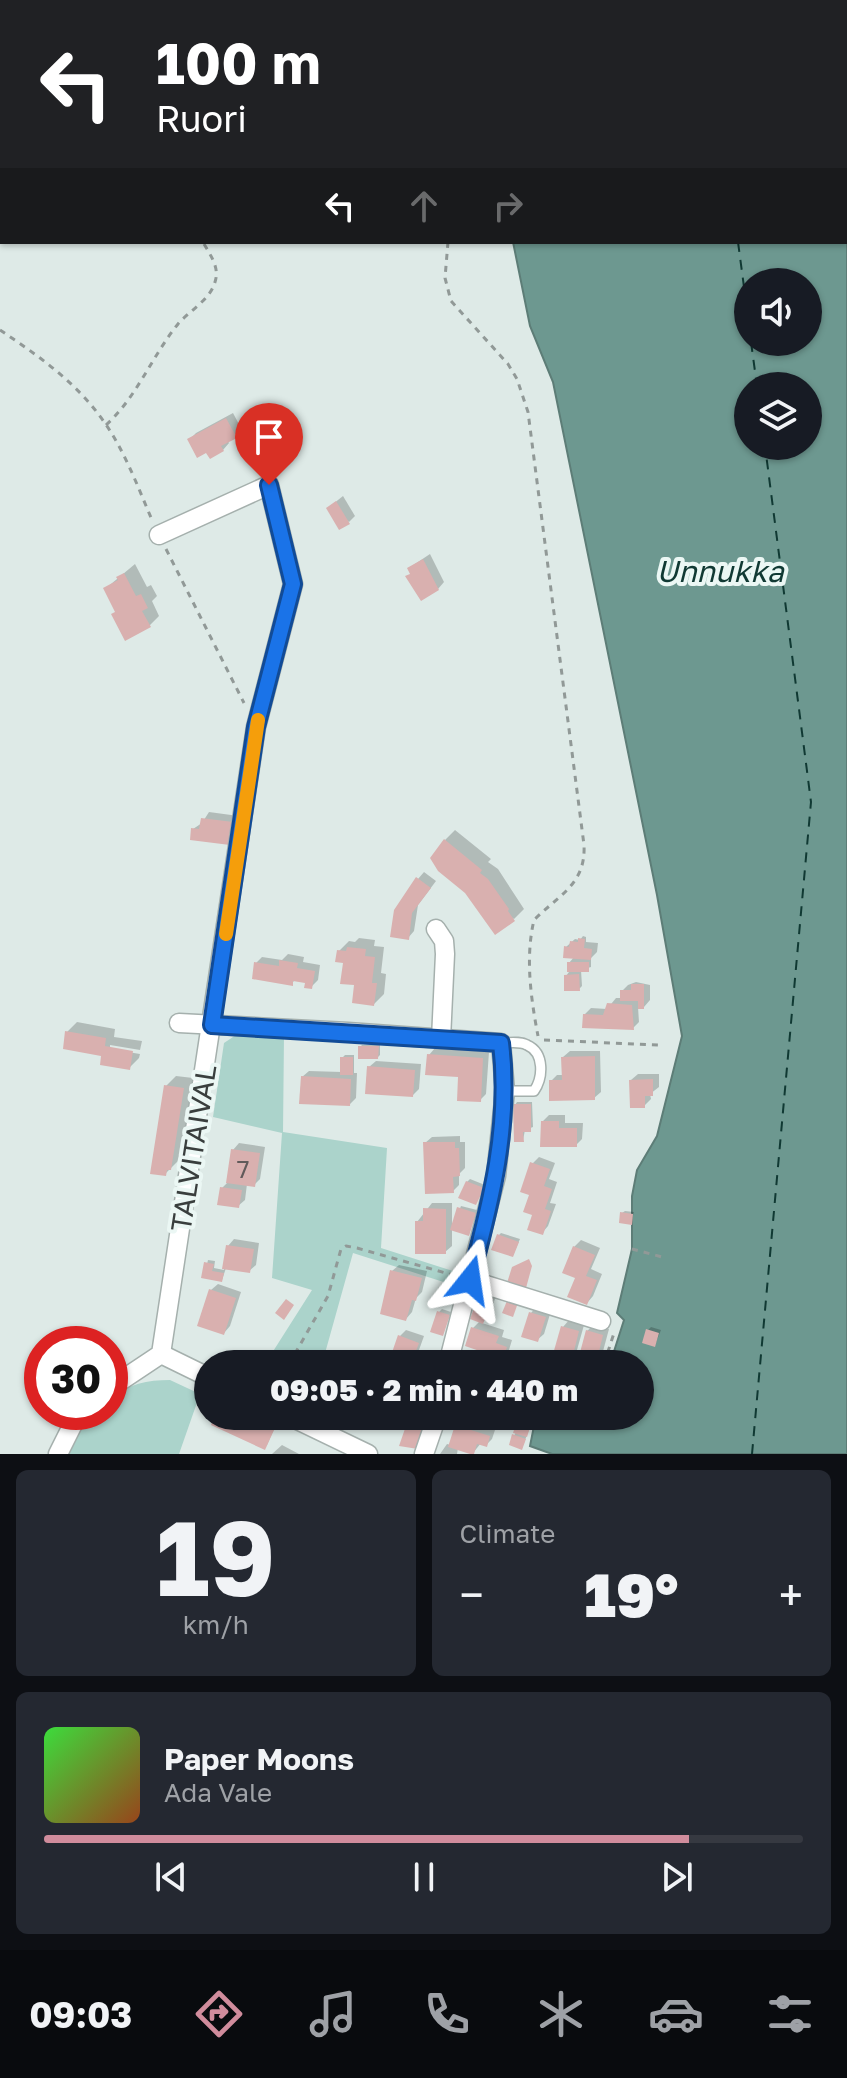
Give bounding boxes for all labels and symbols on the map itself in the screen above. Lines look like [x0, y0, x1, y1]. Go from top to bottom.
pin [235, 403, 303, 485]
water label: Unnukka [656, 553, 785, 589]
street label: TALVITAIVAL [164, 1062, 222, 1234]
house number: 7 [237, 1154, 249, 1183]
position arrow [428, 1238, 512, 1322]
speed limit sign: 30 [24, 1326, 128, 1430]

